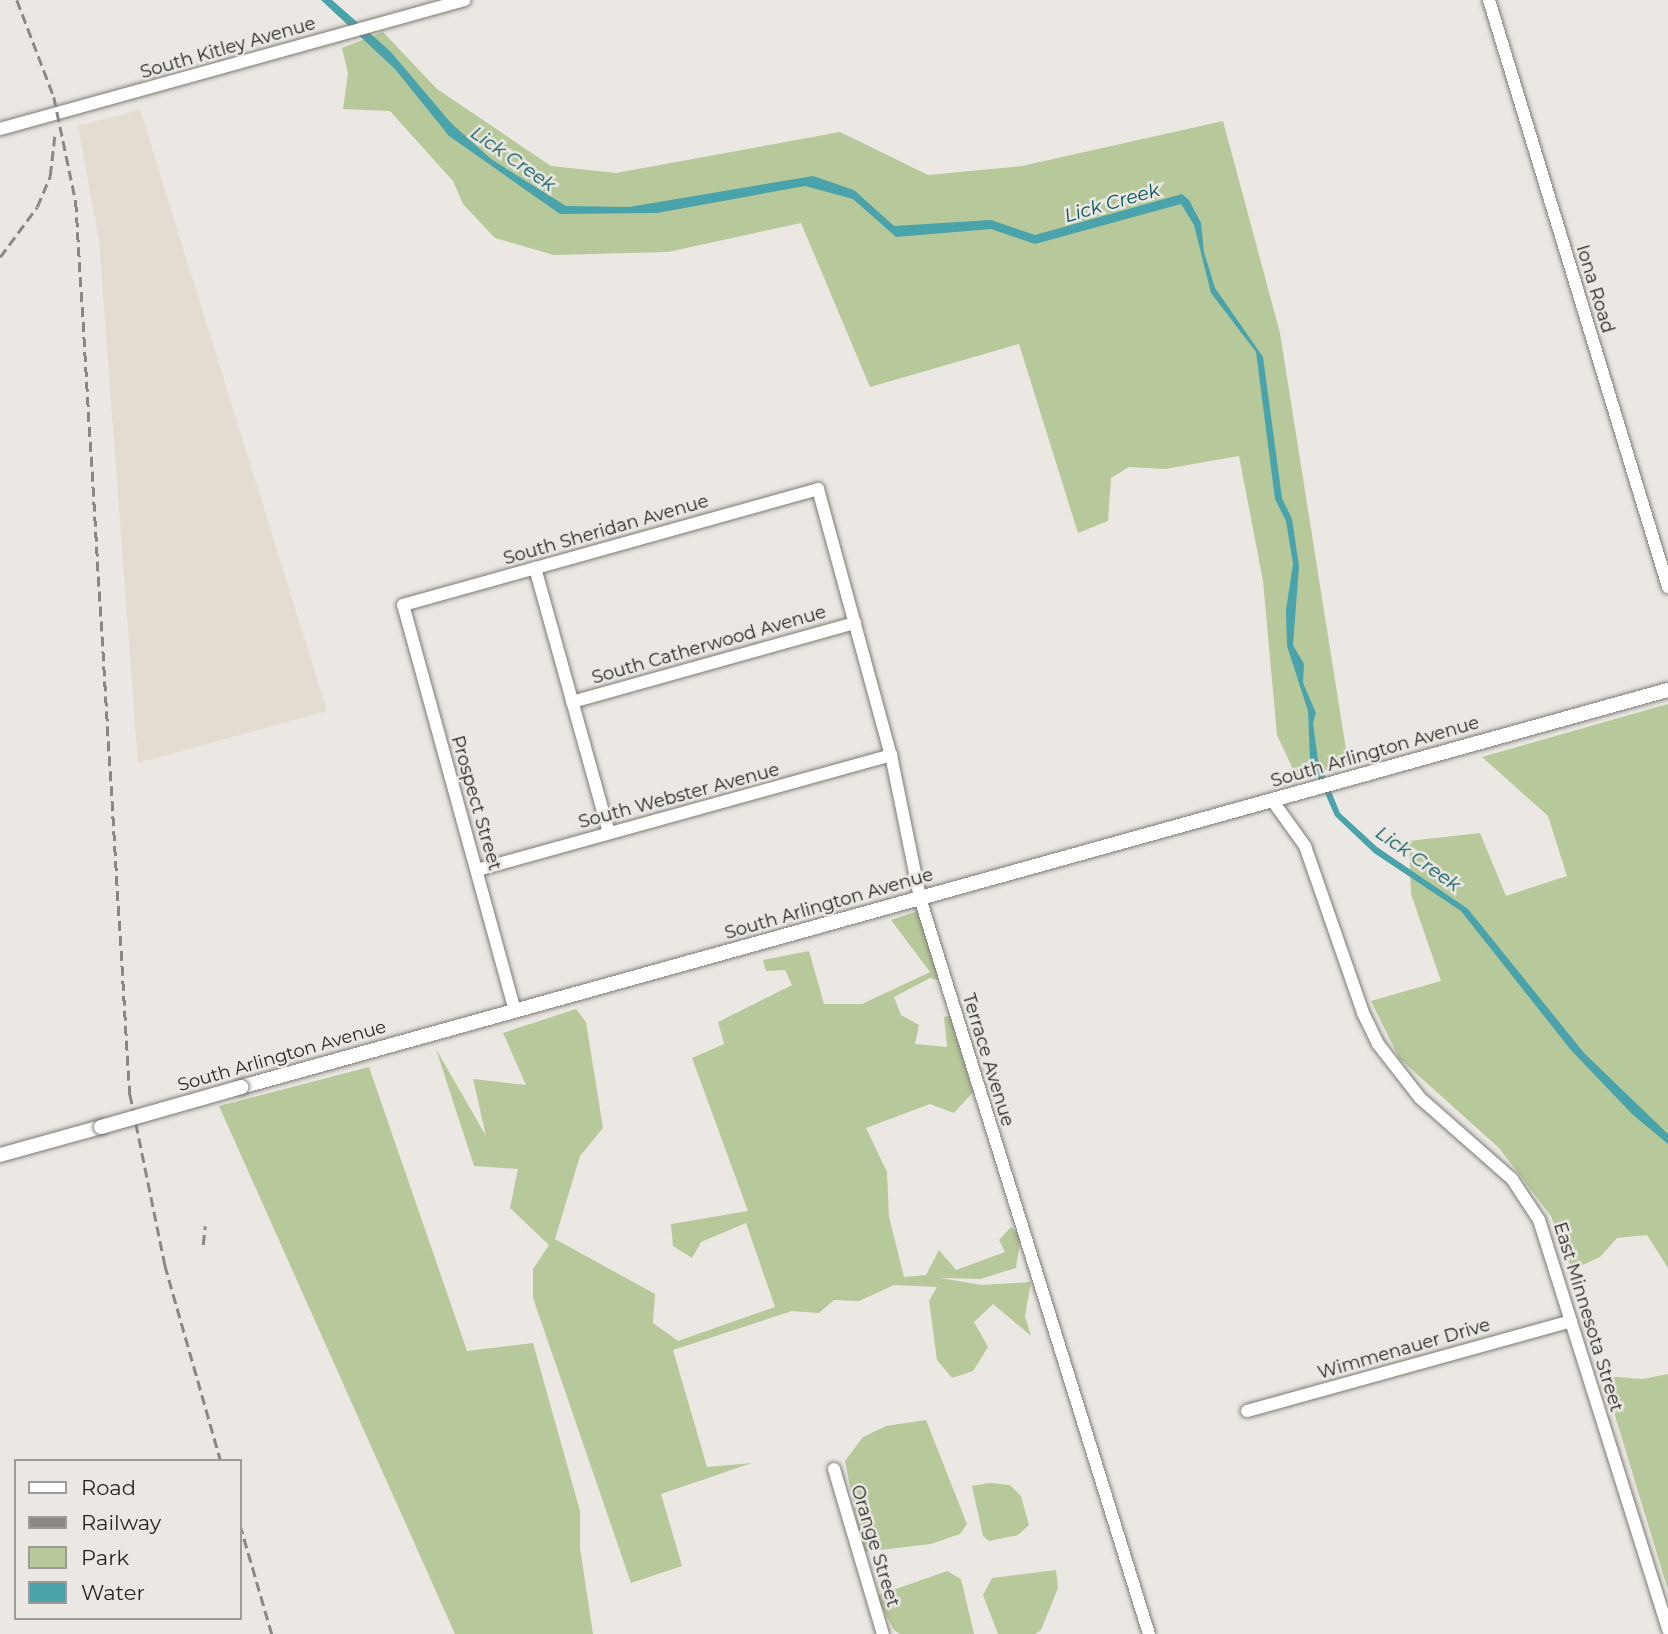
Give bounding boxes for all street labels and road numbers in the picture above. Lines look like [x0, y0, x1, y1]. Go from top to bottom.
street label: South Kitley Avenue [138, 13, 318, 83]
street label: Iona Road [1571, 242, 1619, 336]
street label: South Sheridan Avenue [501, 490, 711, 570]
street label: South Catherwood Avenue [589, 601, 829, 689]
street label: South Arlington Avenue [1268, 712, 1482, 792]
street label: Prospect Street [446, 733, 506, 873]
street label: South Webster Avenue [576, 759, 782, 833]
street label: South Arlington Avenue [722, 864, 936, 944]
street label: Terrace Avenue [958, 991, 1018, 1129]
street label: South Arlington Avenue [175, 1016, 389, 1096]
street label: East Minnesota Street [1549, 1219, 1627, 1415]
street label: Wimmenauer Drive [1315, 1314, 1493, 1384]
street label: Orange Street [846, 1482, 904, 1610]

